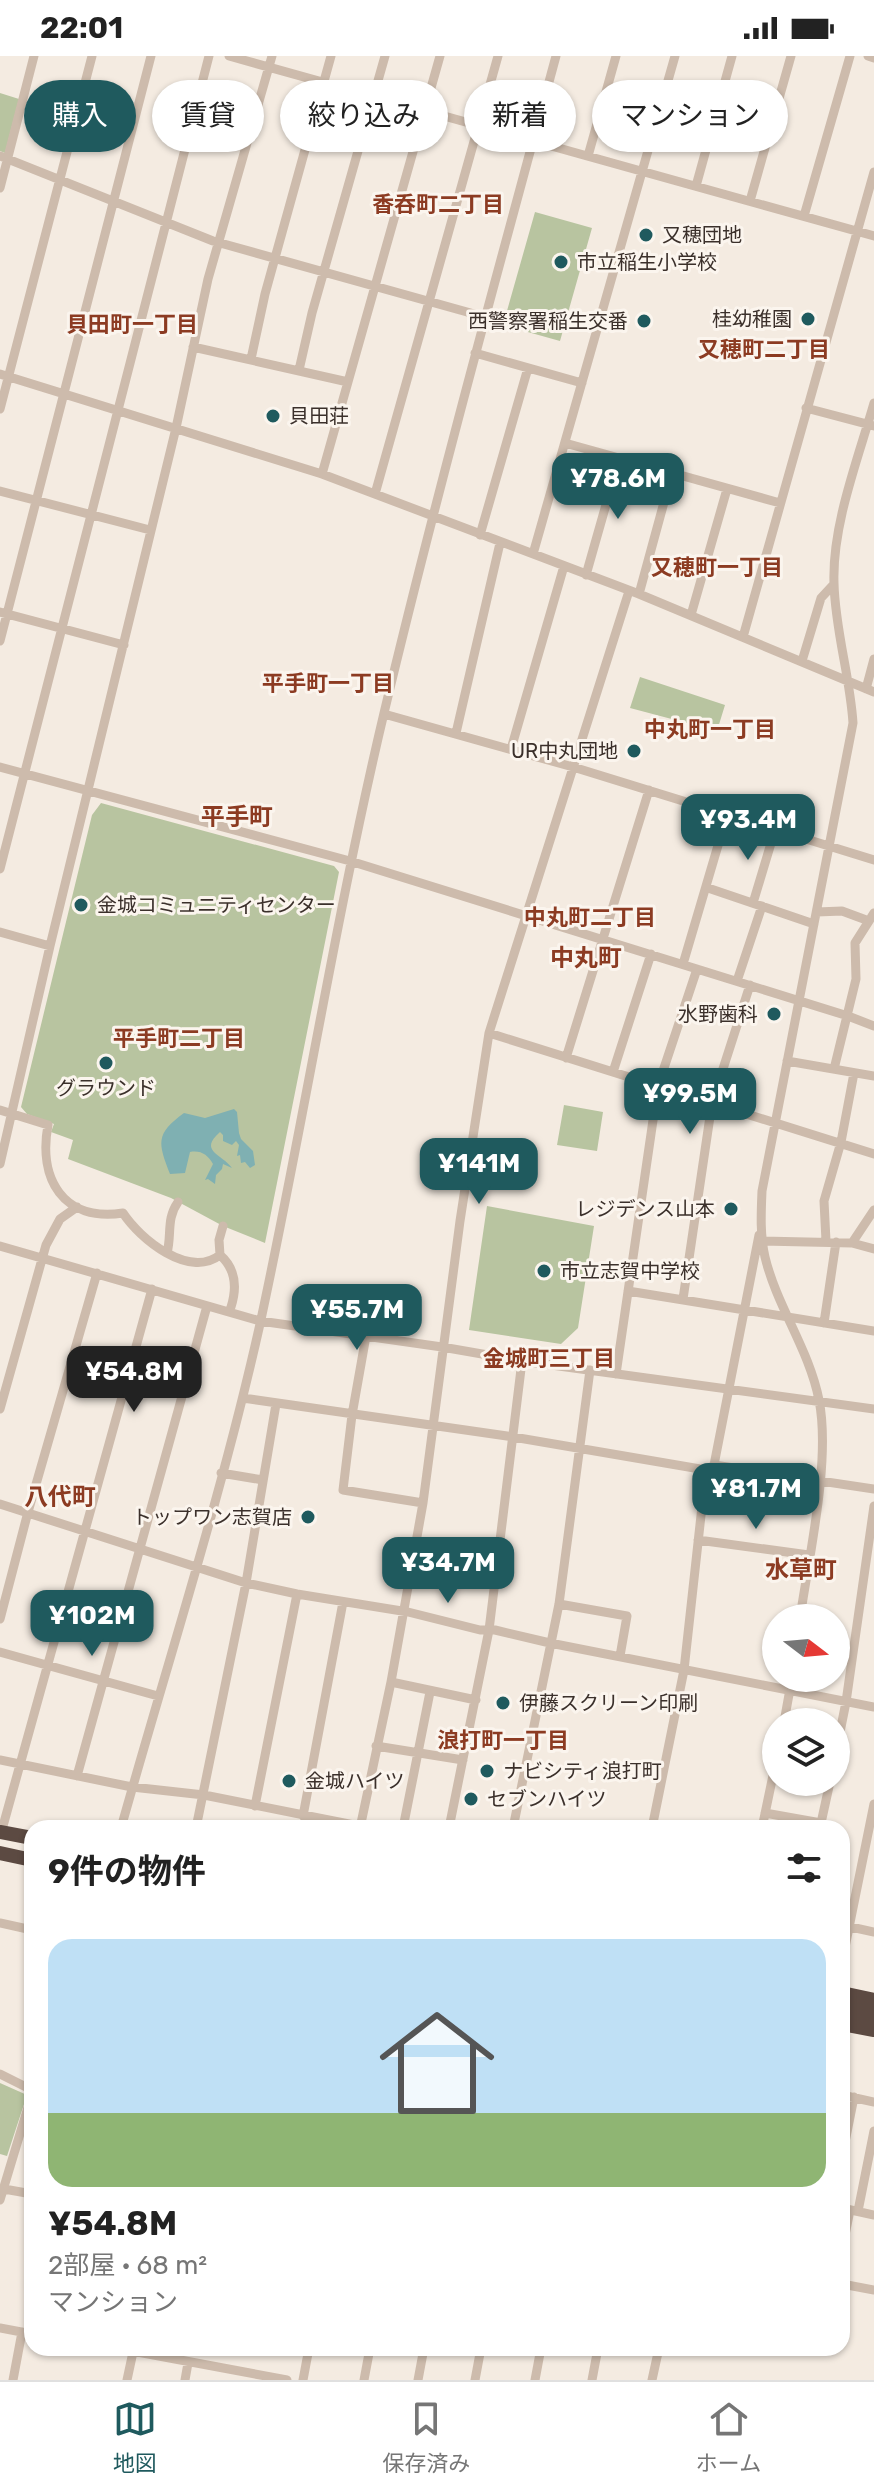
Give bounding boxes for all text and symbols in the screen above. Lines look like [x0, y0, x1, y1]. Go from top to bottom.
text: 22:01 [40, 10, 123, 46]
chip: 購入 [24, 80, 136, 152]
chip: 賃貸 [152, 80, 264, 152]
chip: 絞り込み [280, 80, 448, 152]
chip: 新着 [464, 80, 576, 152]
chip: マンション [592, 80, 788, 152]
district label: 香呑町二丁目 [372, 191, 504, 218]
place label: 又穂団地 [662, 223, 742, 247]
marker: 又穂団地 [637, 226, 655, 244]
place label: 市立稲生小学校 [577, 250, 717, 274]
marker: 市立稲生小学校 [552, 253, 570, 271]
place label: 桂幼稚園 [712, 307, 792, 331]
place label: 西警察署稲生交番 [468, 309, 628, 333]
marker: 桂幼稚園 [799, 310, 817, 328]
district label: 貝田町一丁目 [66, 311, 198, 338]
marker: 西警察署稲生交番 [635, 312, 653, 330]
district label: 又穂町二丁目 [698, 336, 830, 363]
place label: 貝田荘 [289, 404, 349, 428]
marker: 貝田荘 [264, 407, 282, 425]
pin: ¥78.6M [553, 453, 683, 521]
text: ¥78.6M [570, 463, 666, 494]
district label: 又穂町一丁目 [651, 554, 783, 581]
district label: 平手町一丁目 [262, 670, 394, 697]
district label: 中丸町一丁目 [644, 716, 776, 743]
place label: UR中丸団地 [511, 739, 618, 763]
marker: UR中丸団地 [625, 742, 643, 760]
pin: ¥93.4M [683, 794, 813, 862]
district label: 平手町 [201, 803, 273, 831]
text: ¥93.4M [699, 804, 797, 835]
place label: 金城コミュニティセンター [97, 893, 336, 917]
marker: 金城コミュニティセンター [72, 896, 90, 914]
district label: 中丸町二丁目 [524, 904, 656, 931]
district label: 中丸町 [550, 944, 622, 972]
place label: 水野歯科 [678, 1002, 758, 1026]
marker: 水野歯科 [765, 1005, 783, 1023]
district label: 平手町二丁目 [113, 1025, 245, 1052]
marker: グラウンド [97, 1054, 115, 1072]
pin: ¥99.5M [625, 1068, 755, 1136]
place label: グラウンド [56, 1076, 156, 1100]
text: ¥99.5M [642, 1078, 738, 1109]
pin: ¥141M [423, 1138, 535, 1206]
text: ¥141M [438, 1148, 520, 1179]
place label: レジデンス山本 [575, 1197, 715, 1221]
marker: レジデンス山本 [722, 1200, 740, 1218]
place label: 市立志賀中学校 [560, 1259, 700, 1283]
marker: 市立志賀中学校 [535, 1262, 553, 1280]
pin: ¥55.7M [292, 1284, 422, 1352]
text: ¥55.7M [310, 1294, 404, 1325]
district label: 金城町三丁目 [483, 1345, 615, 1372]
pin: ¥54.8M [69, 1346, 199, 1414]
text: ¥54.8M [85, 1356, 183, 1387]
pin: ¥81.7M [691, 1463, 821, 1531]
text: ¥81.7M [710, 1473, 802, 1504]
district label: 八代町 [24, 1483, 96, 1511]
place label: トップワン志賀店 [132, 1505, 292, 1529]
marker: トップワン志賀店 [299, 1508, 317, 1526]
pin: ¥34.7M [383, 1537, 513, 1605]
text: ¥34.7M [400, 1547, 496, 1578]
district label: 水草町 [765, 1556, 837, 1584]
pin: ¥102M [36, 1590, 148, 1658]
text: ¥102M [49, 1600, 135, 1631]
north arrow [762, 1604, 850, 1692]
map controls [762, 1604, 850, 1796]
place label: 伊藤スクリーン印刷 [519, 1691, 698, 1715]
marker: 伊藤スクリーン印刷 [494, 1694, 512, 1712]
button: layers [762, 1708, 850, 1796]
district label: 浪打町一丁目 [437, 1727, 569, 1754]
place label: ナビシティ浪打町 [503, 1759, 662, 1783]
marker: ナビシティ浪打町 [478, 1762, 496, 1780]
place label: 金城ハイツ [305, 1769, 405, 1793]
marker: 金城ハイツ [280, 1772, 298, 1790]
place label: セブンハイツ [487, 1787, 607, 1811]
marker: セブンハイツ [462, 1790, 480, 1808]
icon: filters [782, 1846, 826, 1890]
text: 9件の物件 [48, 1851, 206, 1892]
icon: home [365, 1991, 509, 2135]
text: ¥54.8M [48, 2203, 177, 2244]
text: 2部屋 · 68 m² [48, 2250, 207, 2281]
text: マンション [48, 2287, 178, 2318]
tab: 地図 [113, 2397, 157, 2477]
tab: 保存済み [382, 2397, 470, 2477]
tab: ホーム [696, 2397, 761, 2477]

